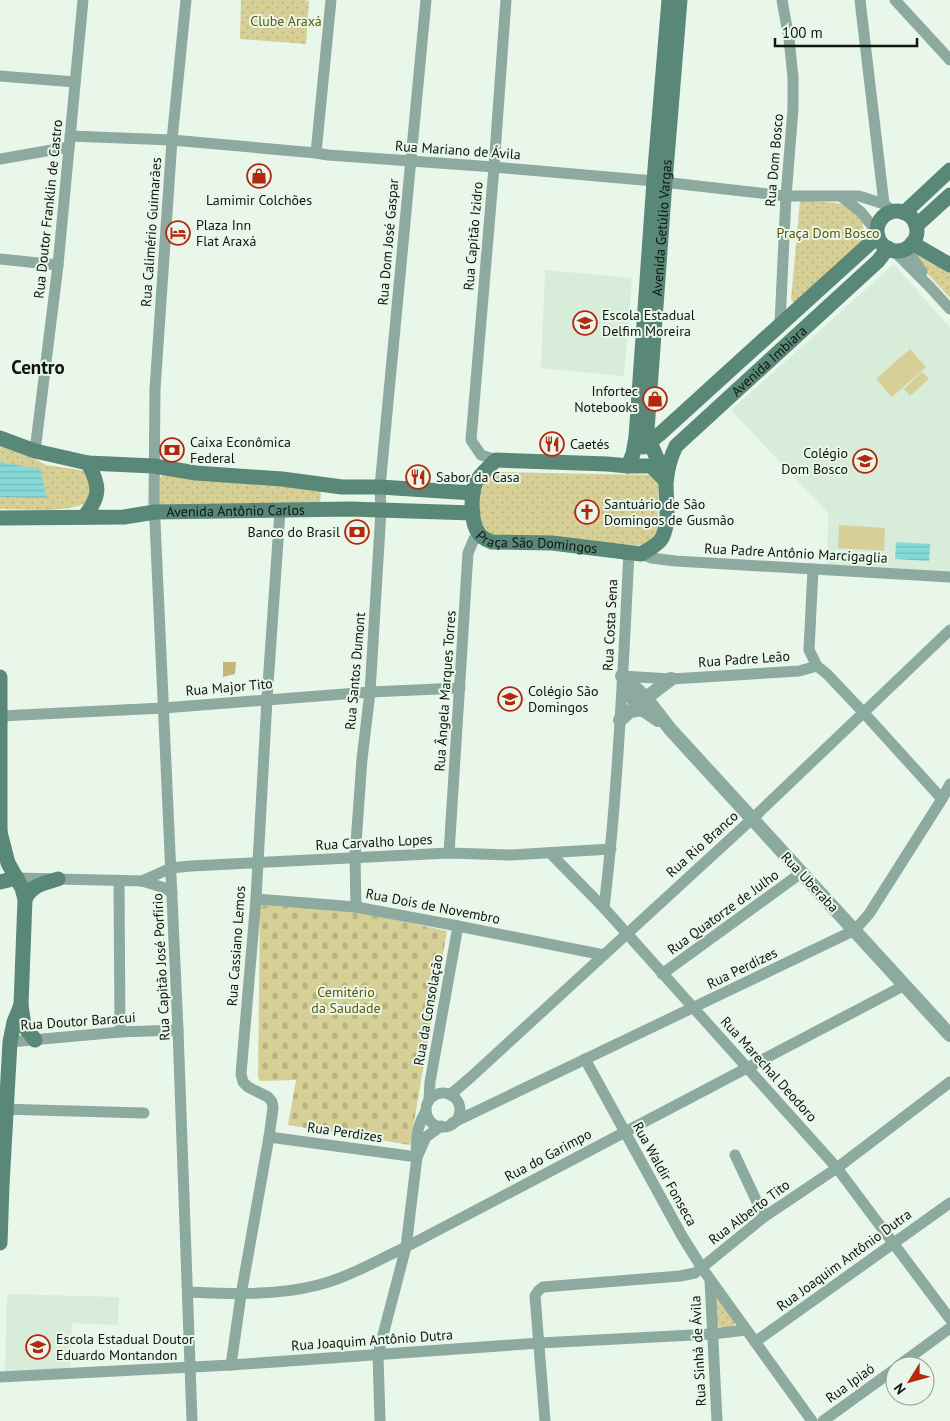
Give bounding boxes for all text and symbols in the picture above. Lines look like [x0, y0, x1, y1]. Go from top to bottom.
park label: Clube Araxá [250, 12, 322, 30]
scale bar [775, 15, 918, 47]
text: 100 m [782, 23, 823, 42]
street label: Rua Dom Bosco [761, 113, 787, 207]
street label: Rua Doutor Franklin de Castro [30, 119, 66, 299]
street label: Rua Mariano de Ávila [395, 137, 522, 163]
street label: Rua Calimério Guimarães [137, 156, 165, 307]
street label: Avenida Getúlio Vargas [648, 159, 676, 297]
shop icon: Lamimir Colchões [246, 163, 272, 189]
street label: Rua Dom José Gaspar [373, 178, 403, 306]
street label: Rua Capitão Izidro [459, 181, 487, 291]
place label: Lamimir Colchões [206, 191, 312, 209]
place label: Plaza Inn Flat Araxá [196, 216, 256, 250]
hotel icon: Plaza Inn Flat Araxá [165, 220, 191, 246]
park label: Praça Dom Bosco [777, 224, 879, 242]
place label: Escola Estadual Delfim Moreira [602, 306, 695, 340]
school or university icon: Escola Estadual Delfim Moreira [572, 310, 598, 336]
street label: Avenida Imbiara [727, 322, 811, 400]
district label: Centro [11, 355, 65, 379]
place label: Infortec Notebooks [574, 382, 638, 416]
shop icon: Infortec Notebooks [642, 386, 668, 412]
restaurant icon: Caetés [539, 431, 565, 457]
place label: Caixa Econômica Federal [190, 433, 291, 467]
place label: Caetés [570, 435, 610, 453]
bank icon: Caixa Econômica Federal [159, 437, 185, 463]
place label: Colégio Dom Bosco [781, 444, 848, 478]
school or university icon: Colégio Dom Bosco [852, 448, 878, 474]
restaurant icon: Sabor da Casa [405, 464, 431, 490]
place label: Sabor da Casa [436, 468, 520, 486]
place label: Santuário de São Domingos de Gusmão [604, 495, 734, 529]
church icon: Santuário de São Domingos de Gusmão [574, 499, 600, 525]
street label: Avenida Antônio Carlos [166, 501, 305, 521]
bank icon: Banco do Brasil [344, 519, 370, 545]
place label: Banco do Brasil [248, 523, 340, 541]
street label: Praça São Domingos [472, 527, 599, 558]
street label: Rua Padre Antônio Marcigaglia [704, 539, 888, 567]
street label: Rua Costa Sena [599, 579, 621, 671]
street label: Rua Ângela Marques Torres [430, 610, 460, 772]
street label: Rua Santos Dumont [341, 611, 369, 731]
street label: Rua Padre Leão [698, 647, 790, 671]
street label: Rua Major Tito [185, 674, 273, 700]
place label: Colégio São Domingos [528, 682, 598, 716]
school or university icon: Colégio São Domingos [497, 686, 523, 712]
street label: Rua Rio Branco [662, 807, 742, 881]
street label: Rua Carvalho Lopes [315, 830, 433, 854]
street label: Rua Uberaba [777, 848, 843, 916]
street label: Rua Quatorze de Julho [664, 865, 782, 959]
street label: Rua Dois de Novembro [364, 884, 502, 928]
street label: Rua Cassiano Lemos [223, 885, 249, 1007]
street label: Rua Capitão José Porfírio [148, 893, 174, 1041]
street label: Rua Perdizes [704, 943, 780, 993]
street label: Rua da Consolação [409, 953, 447, 1067]
park label: Cemitério da Saudade [311, 983, 381, 1017]
street label: Rua Doutor Baracui [20, 1008, 136, 1034]
street label: Rua Marechal Deodoro [717, 1013, 821, 1125]
street label: Rua Perdizes [306, 1118, 384, 1146]
street label: Rua Waldir Fonseca [629, 1119, 701, 1229]
street label: Rua do Garimpo [502, 1125, 594, 1185]
street label: Rua Alberto Tito [705, 1176, 793, 1248]
street label: Rua Joaquim Antônio Dutra [773, 1205, 915, 1315]
street label: Rua Sinhá de Ávila [686, 1295, 710, 1407]
street label: Rua Joaquim Antônio Dutra [290, 1325, 454, 1355]
place label: Escola Estadual Doutor Eduardo Montandon [56, 1330, 194, 1364]
school or university icon: Escola Estadual Doutor Eduardo Montandon [25, 1334, 51, 1360]
north arrow [885, 1356, 935, 1406]
street label: Rua Ipiaó [822, 1359, 878, 1407]
text: N [890, 1380, 910, 1398]

